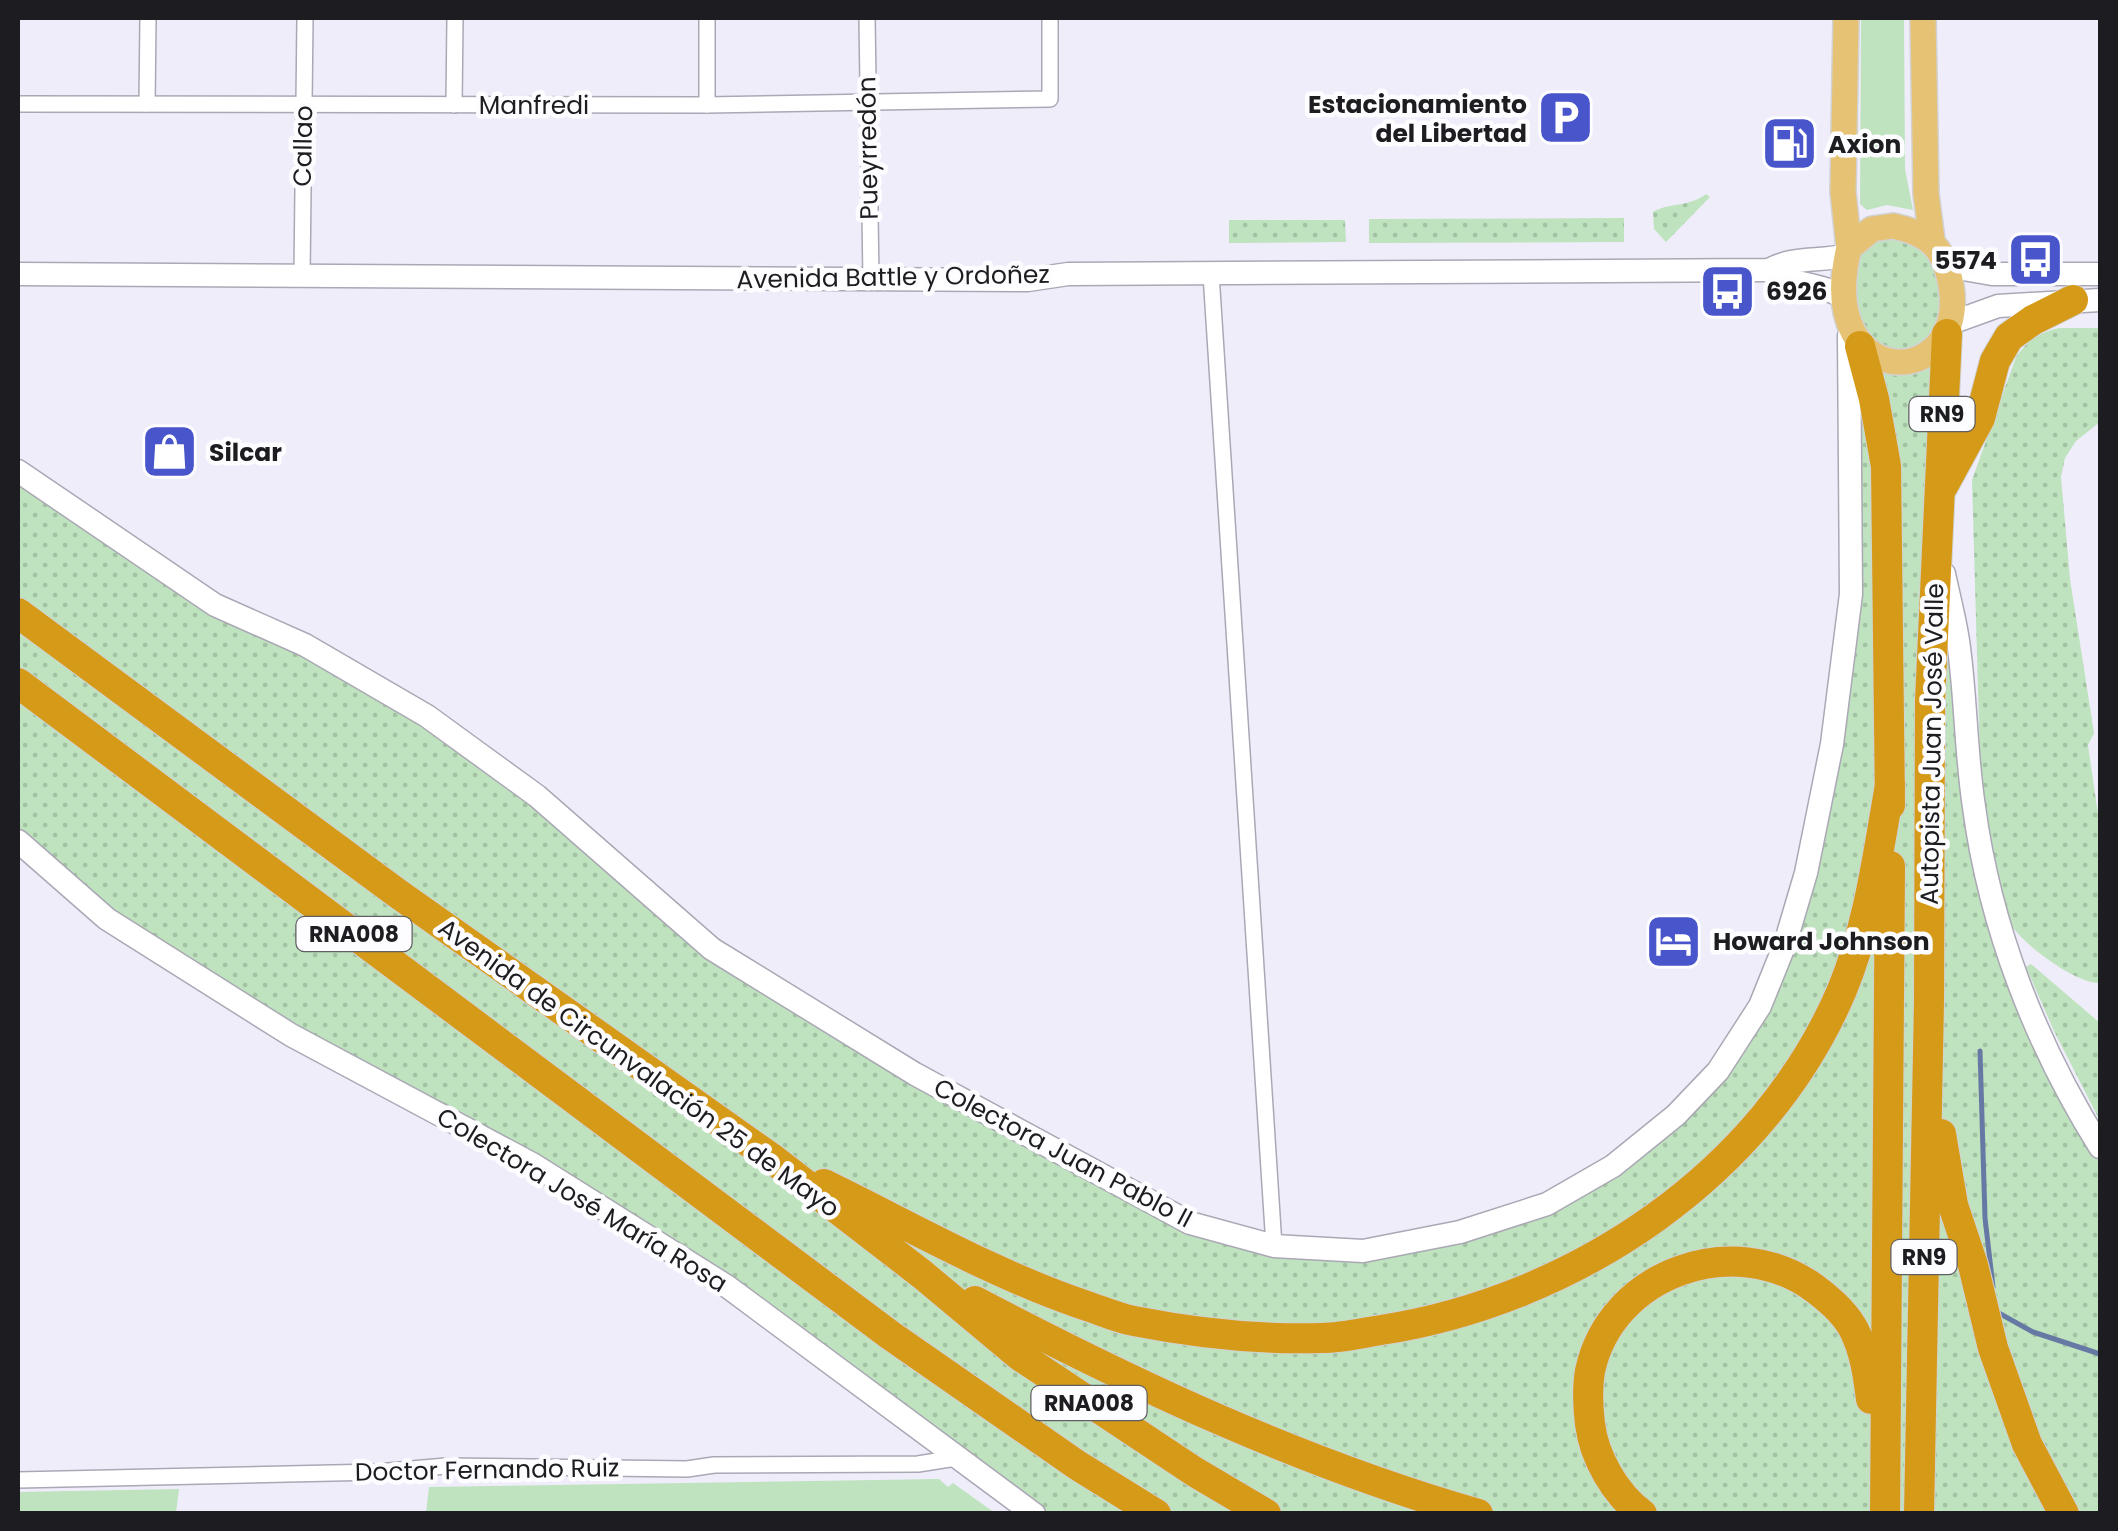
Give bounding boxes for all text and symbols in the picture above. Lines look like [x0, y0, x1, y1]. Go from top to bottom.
street label: Pueyrredón [849, 76, 887, 220]
place label: Estacionamiento del Libertad [1308, 87, 1527, 151]
street label: Manfredi [479, 88, 589, 123]
parking icon: Estacionamiento del Libertad [1536, 88, 1596, 148]
street label: Callao [285, 105, 321, 187]
fuel station icon: Axion [1759, 114, 1819, 174]
place label: Axion [1828, 127, 1901, 162]
bus stop icon: 5574 [2006, 230, 2066, 290]
place label: 5574 [1934, 243, 1997, 278]
street label: Avenida Battle y Ordoñez [736, 257, 1050, 297]
bus stop icon: 6926 [1697, 261, 1757, 321]
place label: 6926 [1766, 274, 1828, 309]
road number: RN9 [1910, 397, 1974, 431]
shop icon: Silcar [140, 422, 200, 482]
place label: Silcar [209, 435, 282, 470]
street label: Autopista Juan José Valle [1912, 583, 1952, 905]
street label: Avenida de Circunvalación 25 de Mayo [431, 910, 847, 1226]
hotel icon: Howard Johnson [1644, 911, 1704, 971]
road number: RNA008 [296, 917, 412, 951]
place label: Howard Johnson [1713, 924, 1930, 959]
street label: Colectora Juan Pablo II [927, 1070, 1199, 1236]
street label: Colectora José María Rosa [430, 1099, 734, 1301]
road number: RN9 [1892, 1240, 1956, 1274]
road number: RNA008 [1032, 1386, 1146, 1420]
street label: Doctor Fernando Ruiz [354, 1450, 620, 1490]

